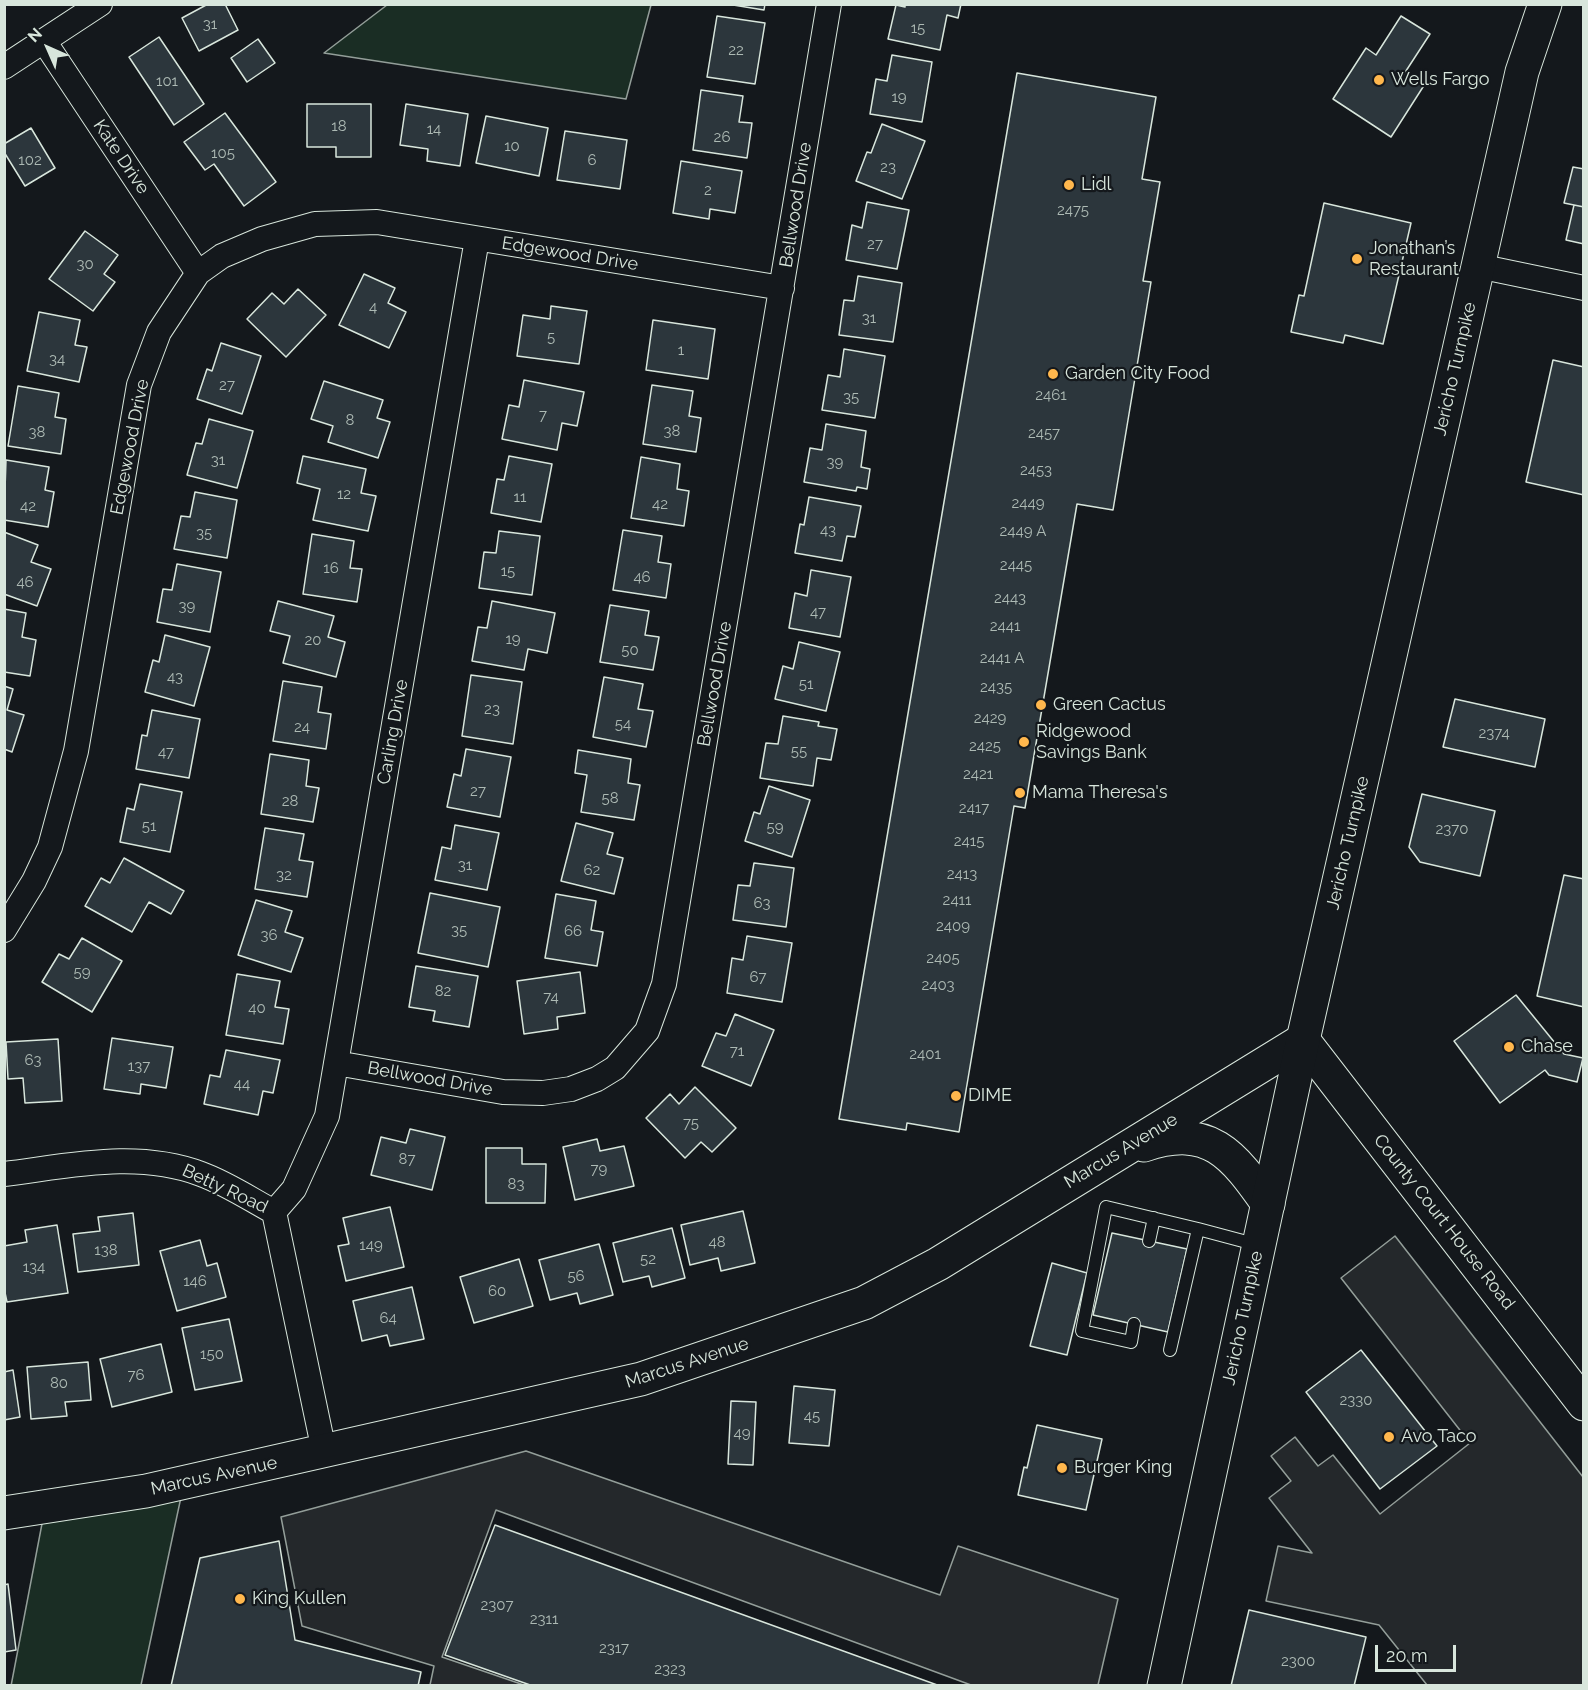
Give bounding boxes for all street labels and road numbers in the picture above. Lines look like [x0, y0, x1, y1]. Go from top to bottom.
street label: Kate Drive [88, 116, 154, 198]
street label: Bellwood Drive [775, 141, 817, 269]
street label: Edgewood Drive [500, 233, 640, 275]
street label: Jericho Turnpike [1429, 300, 1481, 438]
street label: Edgewood Drive [106, 377, 154, 517]
street label: Bellwood Drive [693, 620, 737, 748]
street label: Carling Drive [373, 678, 413, 786]
street label: Jericho Turnpike [1322, 774, 1374, 912]
street label: Bellwood Drive [366, 1057, 494, 1101]
street label: Marcus Avenue [1060, 1109, 1182, 1193]
street label: County Court House Road [1369, 1130, 1519, 1314]
street label: Betty Road [179, 1160, 271, 1218]
street label: Jericho Turnpike [1218, 1249, 1268, 1387]
street label: Marcus Avenue [623, 1333, 751, 1393]
street label: Marcus Avenue [149, 1452, 279, 1500]

